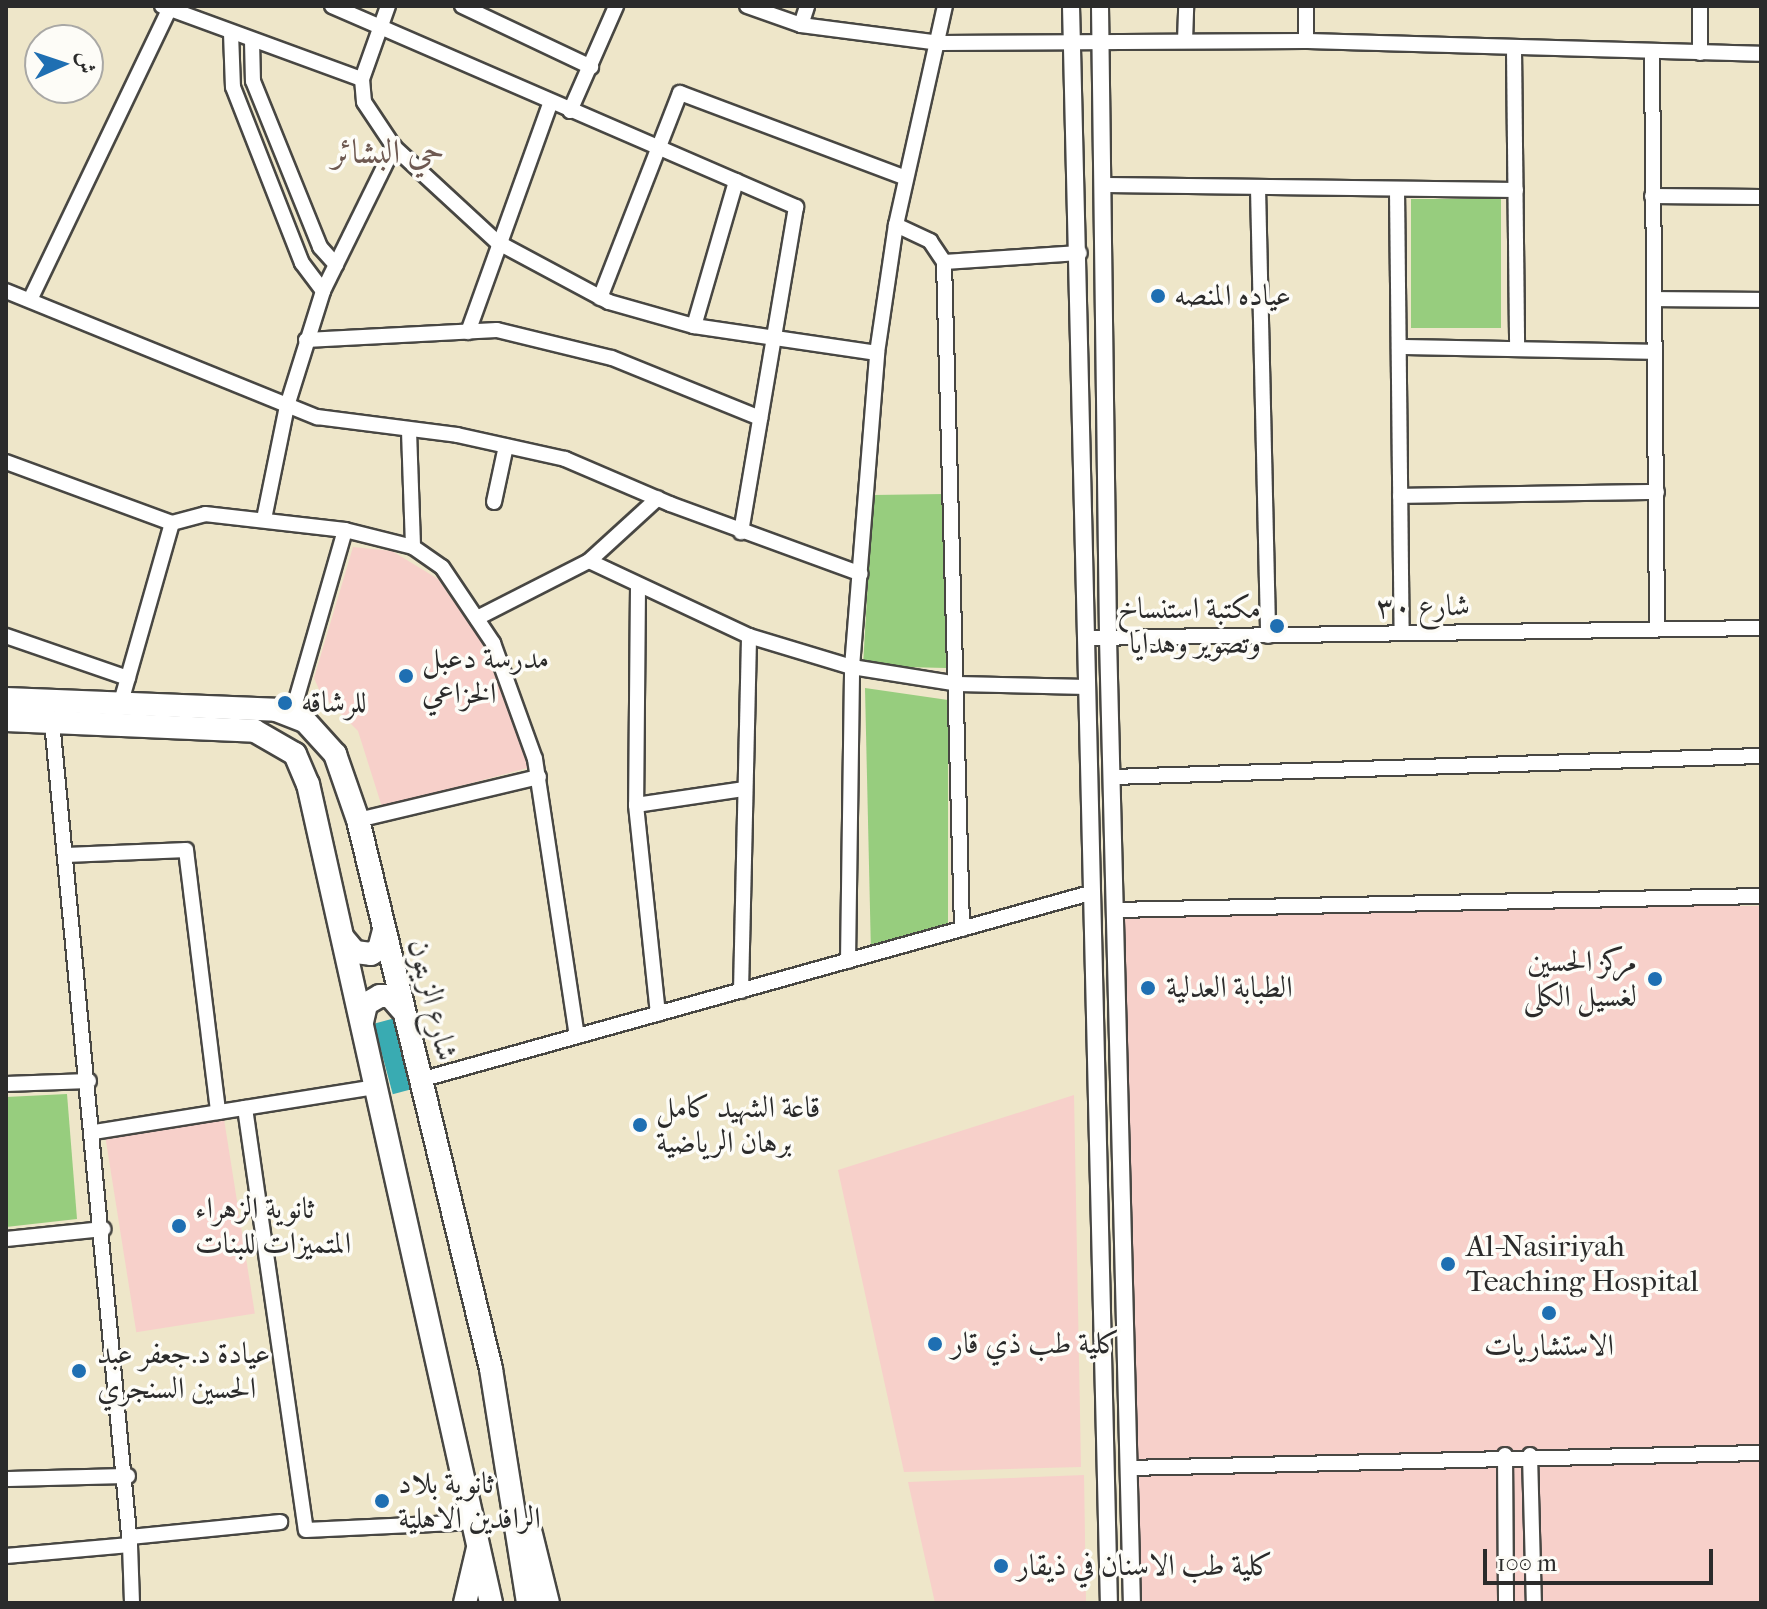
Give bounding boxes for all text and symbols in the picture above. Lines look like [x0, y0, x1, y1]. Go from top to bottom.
north arrow [24, 24, 104, 104]
text: ش [72, 51, 100, 74]
district label: حي البشائر [331, 133, 445, 173]
place label: عياده المنصه [1174, 278, 1291, 314]
marker: عياده المنصه [1149, 287, 1167, 305]
street label: شارع ٣٠ [1376, 588, 1470, 626]
place label: مكتبة استنساخ وتصوير وهدايا [1117, 591, 1261, 662]
marker: مكتبة استنساخ وتصوير وهدايا [1268, 617, 1286, 635]
place label: مدرسة دعبل الخزاعي [422, 641, 549, 712]
marker: مدرسة دعبل الخزاعي [397, 667, 415, 685]
place label: للرشاقه [301, 685, 367, 721]
marker: للرشاقه [276, 694, 294, 712]
street label: شارع الزيتون [400, 935, 464, 1065]
place label: مركز الحسين لغسيل الكلى [1523, 944, 1637, 1014]
marker: مركز الحسين لغسيل الكلى [1644, 968, 1666, 990]
place label: الطبابة العدلية [1166, 970, 1293, 1006]
marker: الطبابة العدلية [1137, 977, 1159, 999]
place label: قاعة الشهيد كامل برهان الرياضية [656, 1090, 820, 1160]
marker: قاعة الشهيد كامل برهان الرياضية [631, 1116, 649, 1134]
place label: ثانوية الزهراء المتميزات للبنات [195, 1191, 351, 1262]
marker: ثانوية الزهراء المتميزات للبنات [170, 1217, 188, 1235]
place label: Al-Nasiriyah Teaching Hospital [1466, 1229, 1698, 1300]
marker: Al-Nasiriyah Teaching Hospital [1437, 1253, 1459, 1275]
marker: الاستشاريات [1538, 1302, 1560, 1324]
place label: كلية طب ذي قار [951, 1326, 1120, 1362]
place label: الاستشاريات [1484, 1328, 1614, 1364]
marker: كلية طب ذي قار [926, 1335, 944, 1353]
place label: عيادة د.جعفر عبد الحسين السنجري [97, 1336, 270, 1406]
marker: عيادة د.جعفر عبد الحسين السنجري [68, 1360, 90, 1382]
place label: ثانوية بلاد الرافدين الاهلية [398, 1466, 541, 1536]
marker: ثانوية بلاد الرافدين الاهلية [373, 1492, 391, 1510]
scale bar [1487, 1533, 1717, 1583]
place label: كلية طب الاسنان في ذيقار [1017, 1548, 1273, 1584]
text: 100 m [1497, 1549, 1557, 1577]
marker: كلية طب الاسنان في ذيقار [992, 1557, 1010, 1575]

